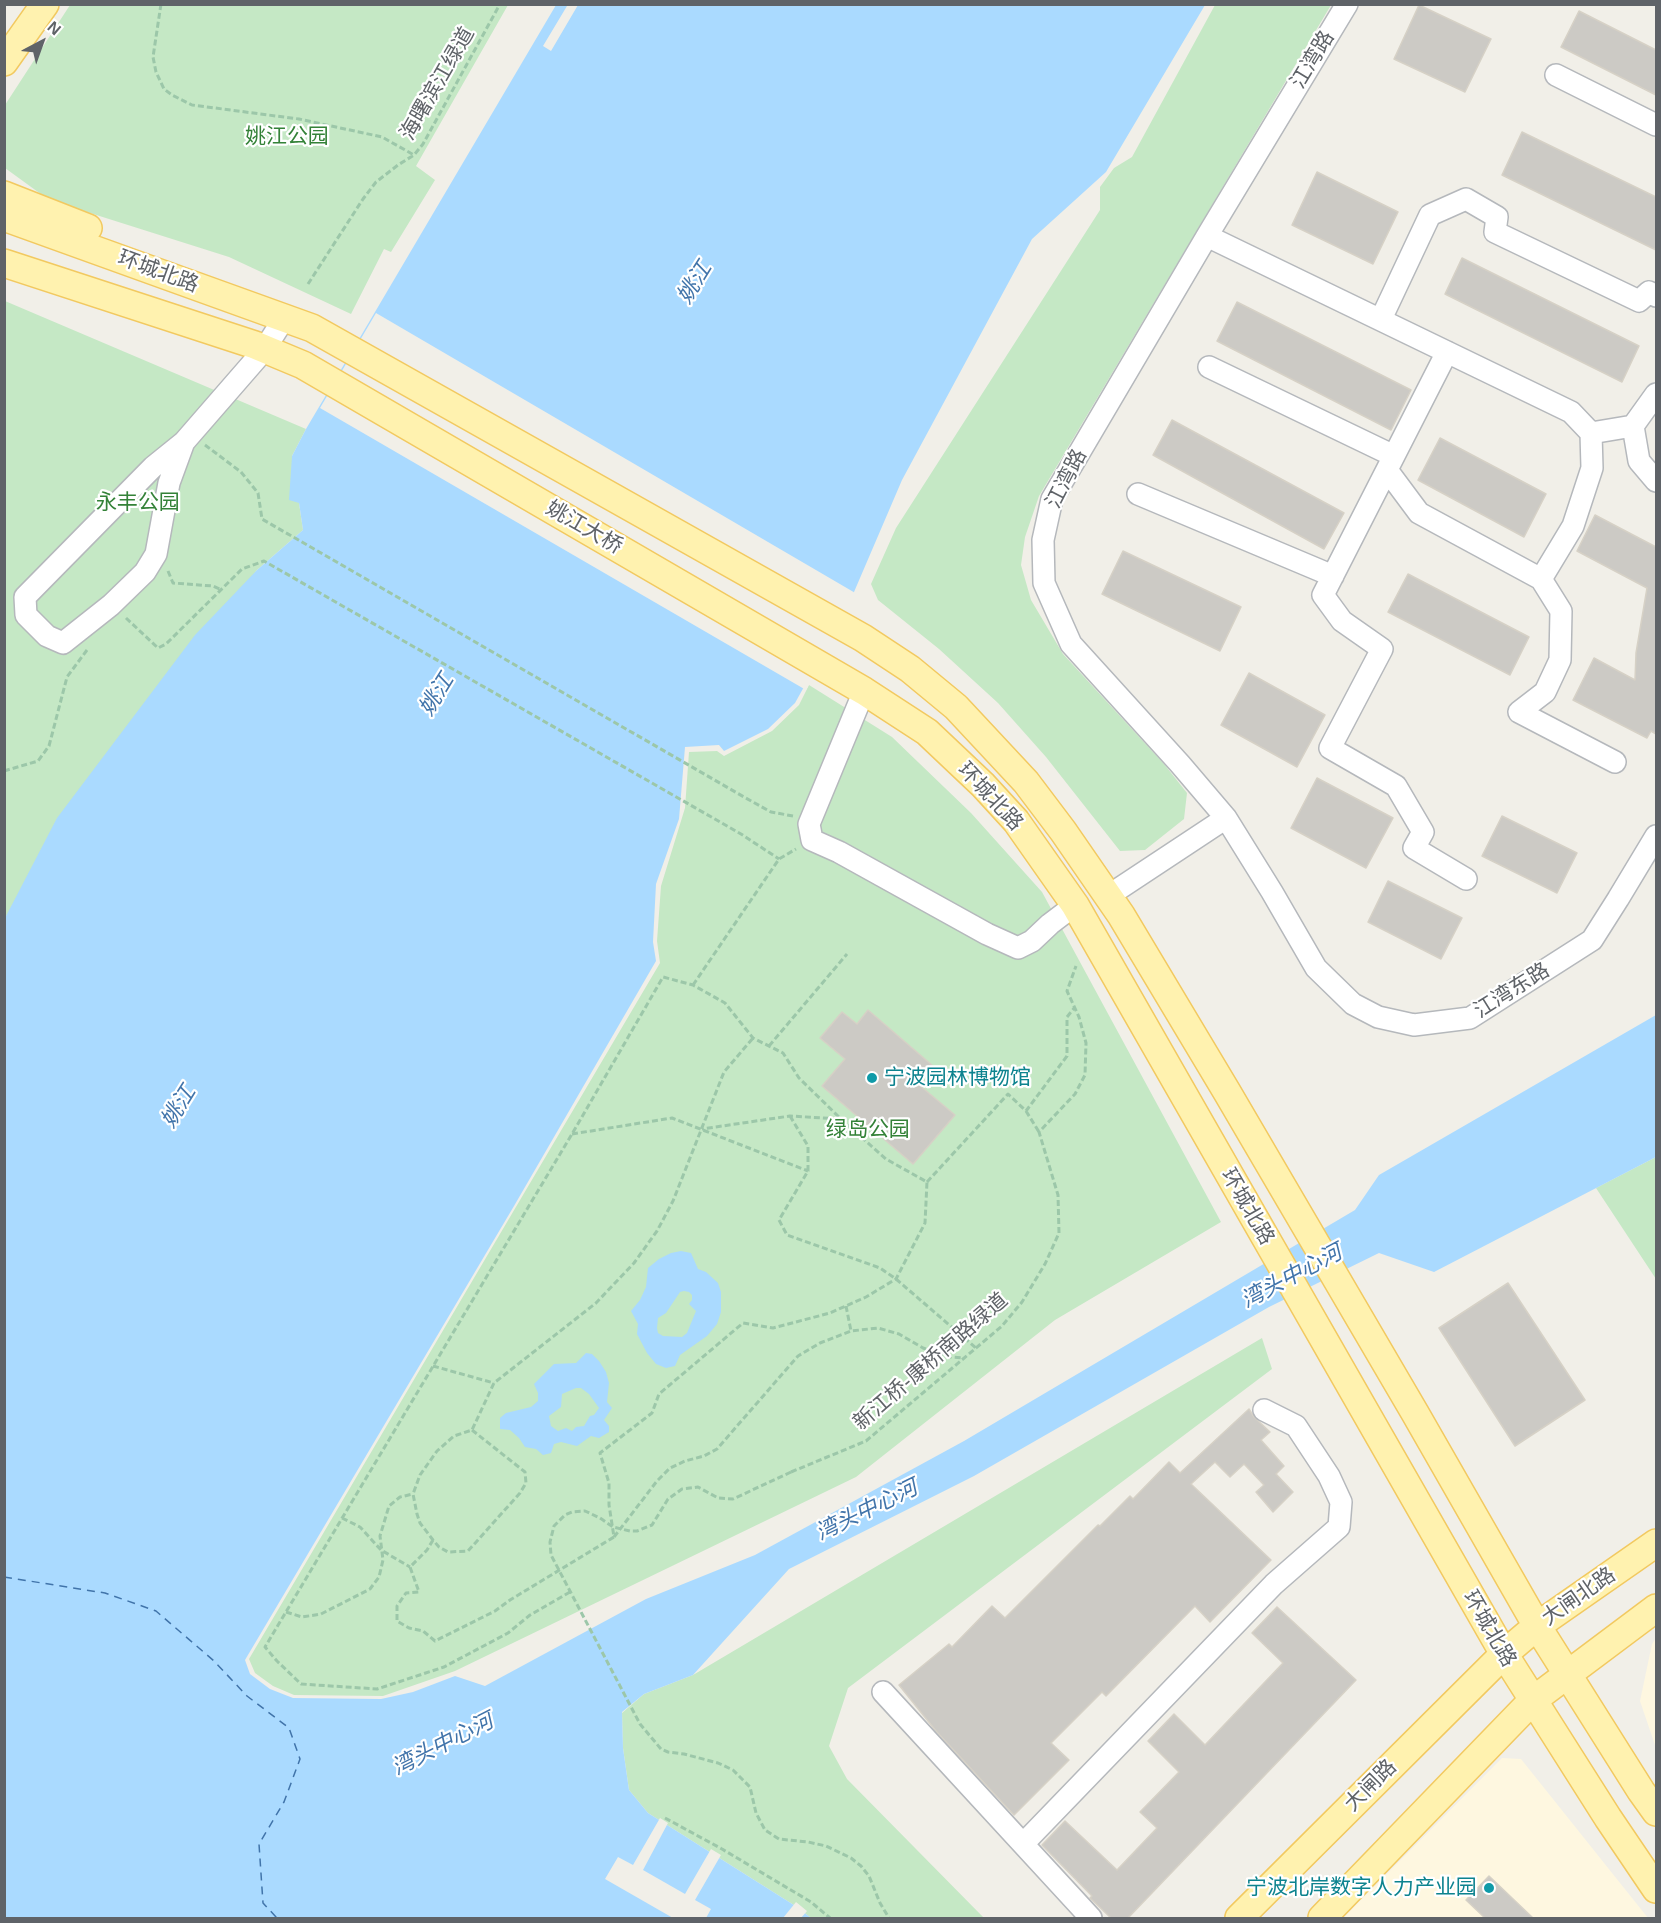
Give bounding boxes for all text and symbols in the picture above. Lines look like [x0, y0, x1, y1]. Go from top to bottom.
north arrow [12, 12, 72, 72]
text: N [44, 18, 64, 38]
street label: 海曙滨江绿道 [396, 23, 480, 145]
street label: 江湾路 [1286, 27, 1340, 93]
park label: 姚江公园 [245, 124, 329, 150]
street label: 环城北路 [114, 246, 202, 298]
water label: 姚江 [672, 257, 718, 309]
street label: 江湾路 [1041, 445, 1093, 513]
park label: 永丰公园 [96, 490, 180, 516]
street label: 姚江大桥 [541, 496, 627, 560]
water label: 姚江 [414, 669, 460, 721]
street label: 环城北路 [952, 758, 1028, 836]
street label: 江湾东路 [1470, 958, 1554, 1024]
place label: 宁波园林博物馆 [884, 1065, 1031, 1091]
marker: 宁波园林博物馆 [865, 1071, 879, 1085]
water label: 姚江 [156, 1081, 202, 1133]
park label: 绿岛公园 [826, 1117, 910, 1143]
street label: 环城北路 [1215, 1164, 1279, 1250]
water label: 湾头中心河 [1237, 1240, 1347, 1314]
street label: 新江桥-康桥南路绿道 [849, 1288, 1013, 1436]
water label: 湾头中心河 [812, 1475, 922, 1547]
street label: 大闸北路 [1537, 1563, 1621, 1631]
street label: 环城北路 [1457, 1586, 1521, 1672]
water label: 湾头中心河 [388, 1708, 498, 1782]
street label: 大闸路 [1340, 1755, 1402, 1817]
place label: 宁波北岸数字人力产业园 [1246, 1875, 1477, 1901]
marker: 宁波北岸数字人力产业园 [1482, 1881, 1496, 1895]

